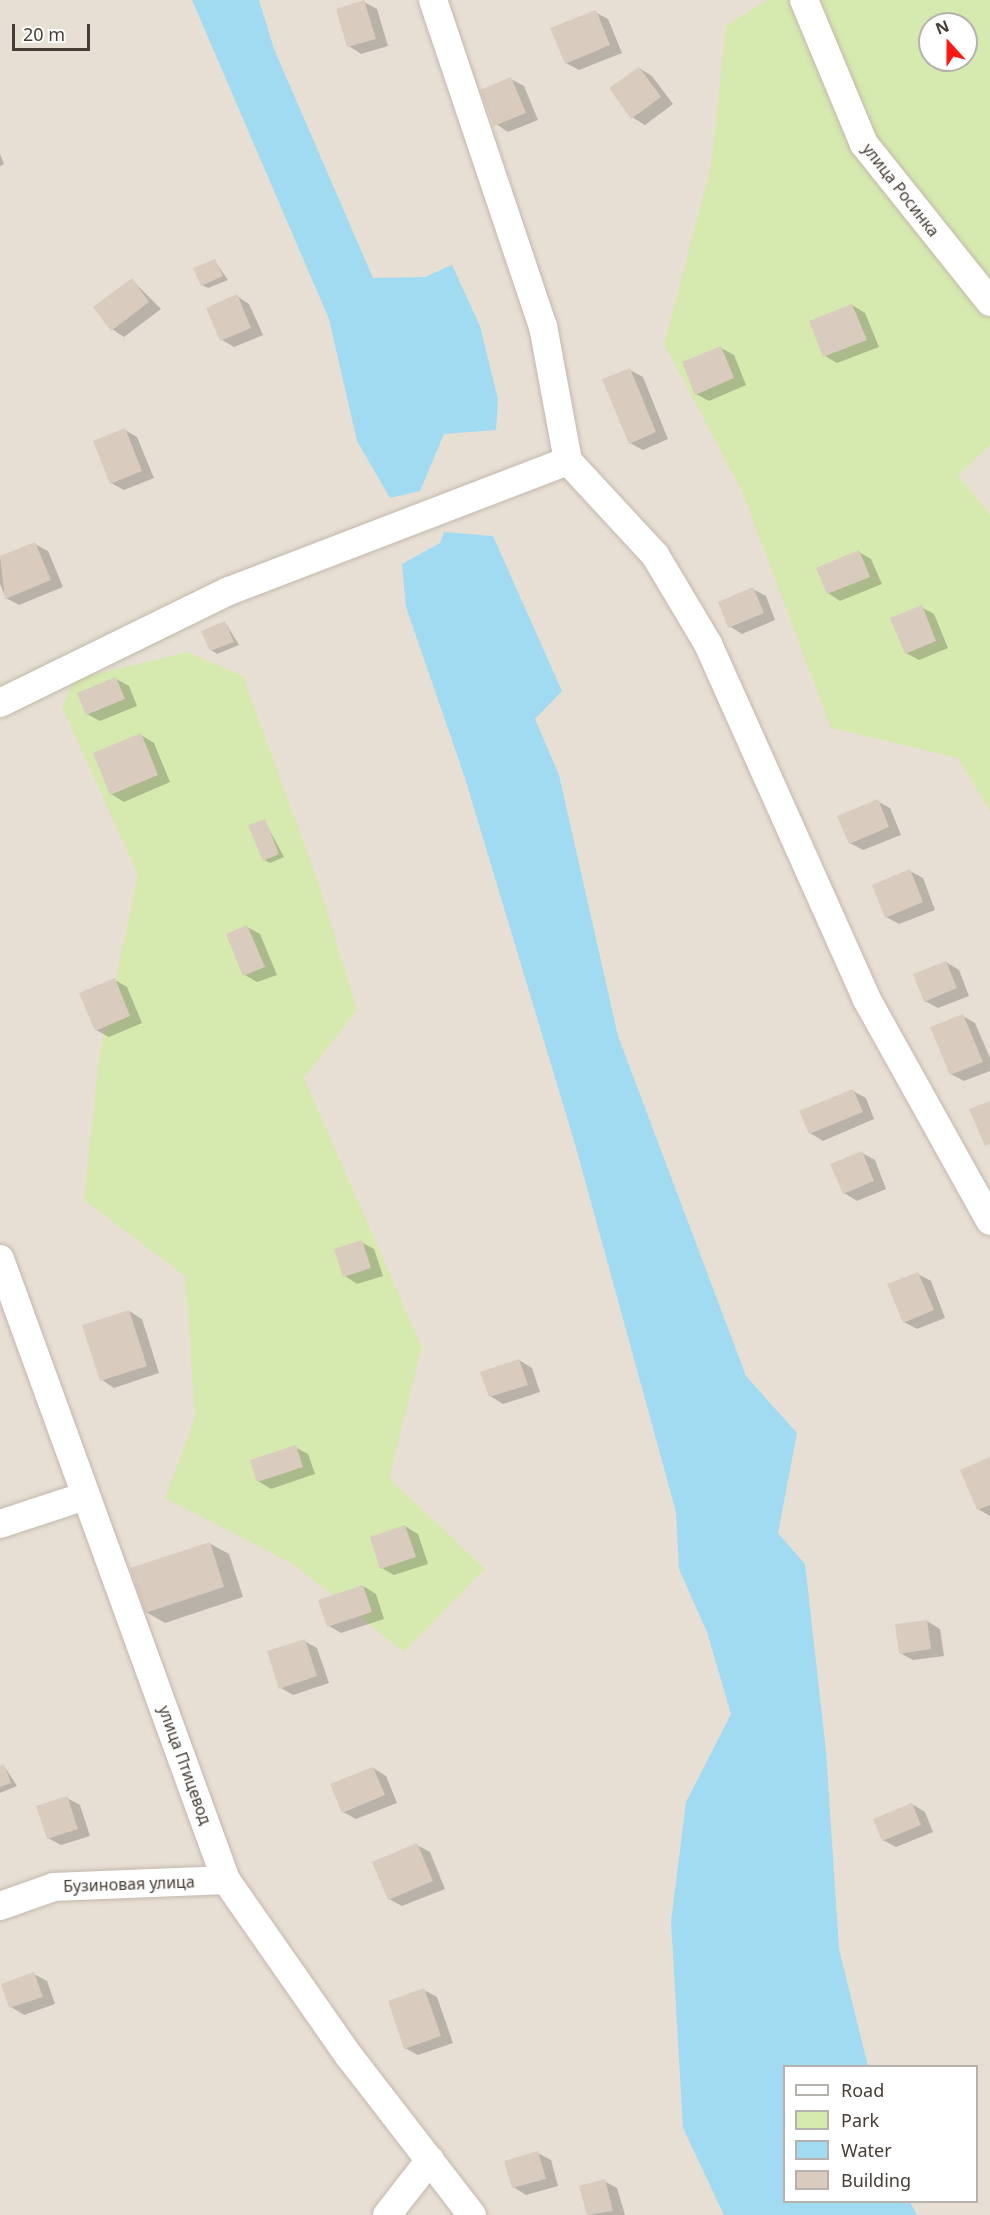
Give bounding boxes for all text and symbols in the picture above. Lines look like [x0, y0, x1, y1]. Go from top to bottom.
scale bar [15, 12, 93, 50]
north arrow [918, 12, 978, 72]
text: N [932, 14, 952, 40]
text: 20 m [23, 22, 65, 46]
street label: улица Росинка [859, 139, 943, 241]
street label: улица Птицевод [155, 1703, 215, 1827]
street label: Бузиновая улица [63, 1872, 195, 1896]
legend [783, 2065, 978, 2203]
text: Road [841, 2078, 884, 2102]
text: Park [841, 2108, 879, 2132]
text: Water [841, 2138, 892, 2162]
text: Building [841, 2168, 911, 2192]

